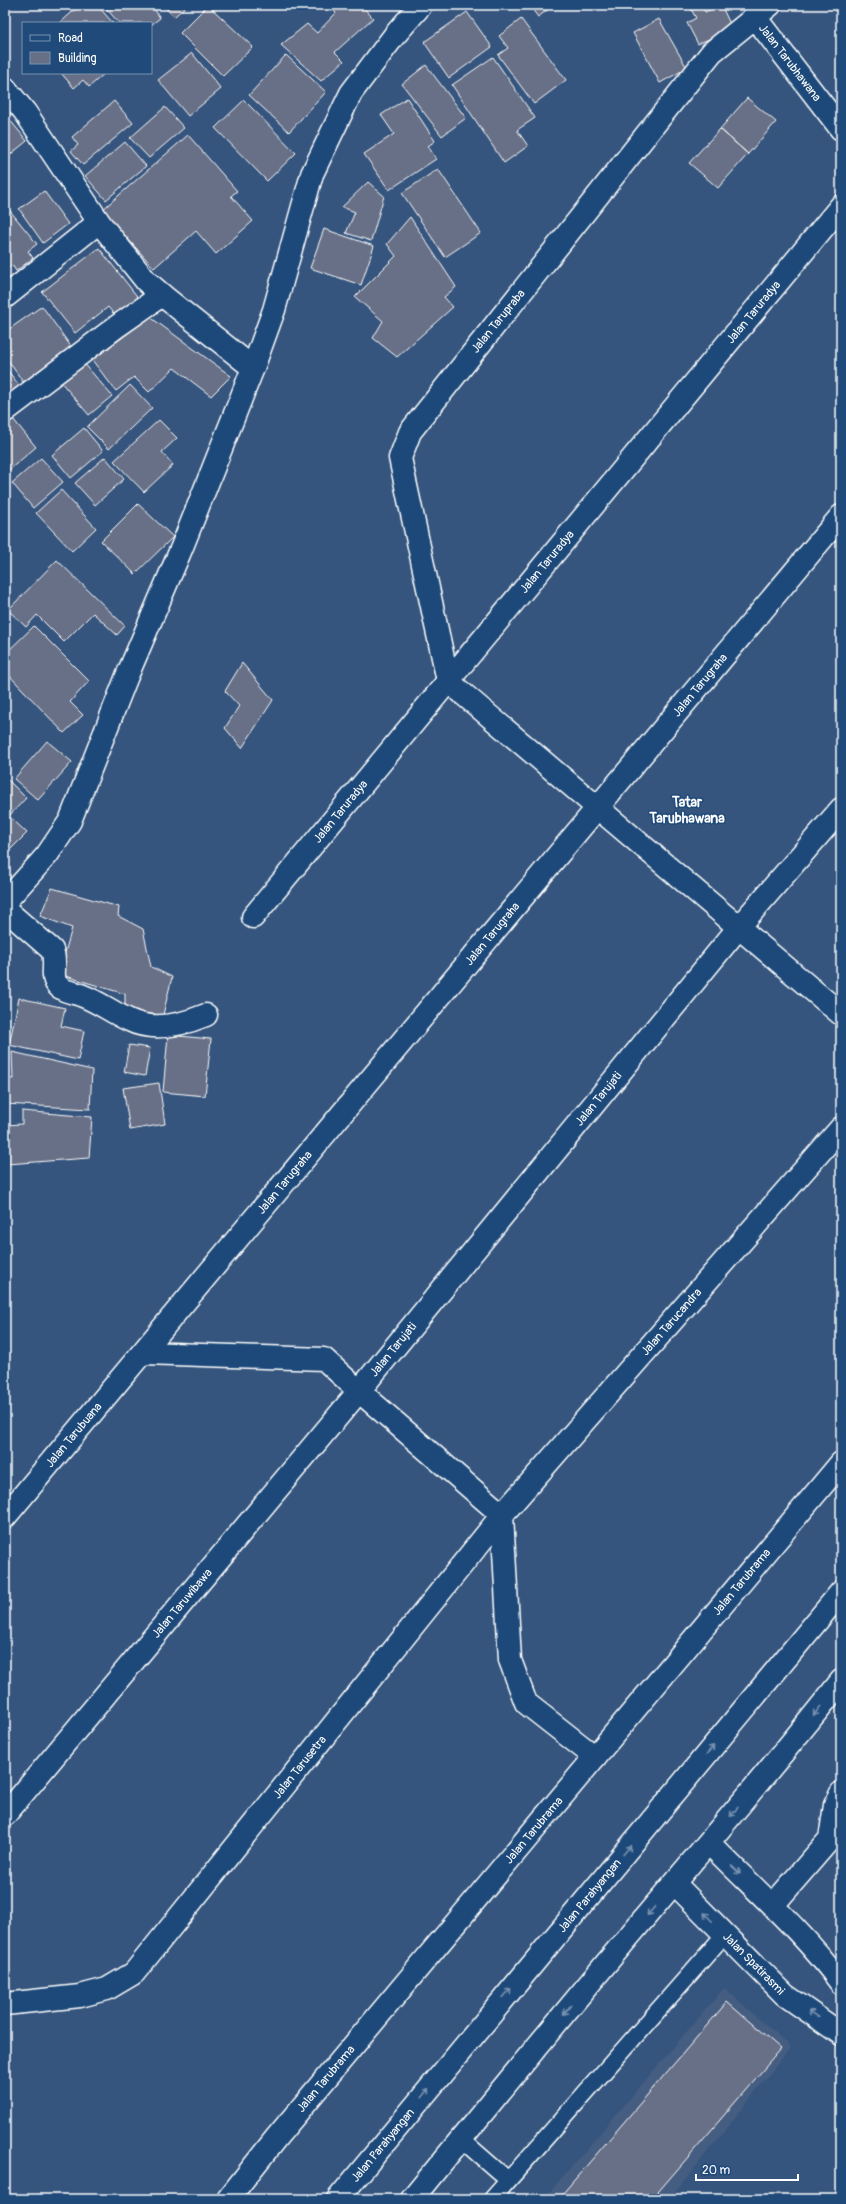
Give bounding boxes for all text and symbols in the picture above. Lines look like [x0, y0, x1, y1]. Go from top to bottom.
street label: Jalan Tarubhawana [755, 21, 824, 105]
legend [22, 22, 152, 74]
text: Road [58, 31, 83, 46]
text: Building [58, 51, 97, 66]
street label: Jalan Taruradya [723, 278, 784, 347]
street label: Jalan Tarupraba [468, 286, 529, 356]
street label: Jalan Taruradya [517, 527, 578, 597]
street label: Jalan Tarugraha [670, 650, 731, 720]
street label: Jalan Taruradya [310, 777, 371, 846]
district label: Tatar Tarubhawana [648, 794, 725, 827]
street label: Jalan Tarugraha [462, 899, 524, 969]
street label: Jalan Tarujati [572, 1069, 625, 1129]
street label: Jalan Tarugraha [254, 1148, 316, 1217]
street label: Jalan Tarucandra [638, 1285, 705, 1359]
street label: Jalan Tarujati [367, 1320, 420, 1380]
street label: Jalan Tarubuana [42, 1399, 106, 1471]
street label: Jalan Tarubrama [710, 1545, 775, 1619]
street label: Jalan Taruwibawa [149, 1565, 216, 1641]
one-way arrow [813, 1706, 821, 1717]
street label: Jalan Tarusetra [270, 1732, 330, 1802]
one-way arrow [705, 1745, 714, 1755]
street label: Jalan Tarubrama [502, 1794, 567, 1867]
one-way arrow [730, 1806, 739, 1817]
one-way arrow [622, 1844, 631, 1855]
street label: Jalan Parahyangan [555, 1856, 625, 1936]
one-way arrow [731, 1866, 742, 1875]
one-way arrow [647, 1906, 656, 1916]
one-way arrow [703, 1912, 713, 1922]
street label: Jalan Spatirasmi [719, 1930, 788, 1998]
one-way arrow [503, 1987, 512, 1998]
one-way arrow [562, 2005, 571, 2016]
one-way arrow [808, 2010, 819, 2018]
street label: Jalan Tarubrama [294, 2042, 359, 2116]
one-way arrow [420, 2088, 429, 2099]
street label: Jalan Parahyangan [348, 2105, 418, 2185]
scale bar [696, 2156, 798, 2182]
text: 20 m [702, 2163, 731, 2178]

